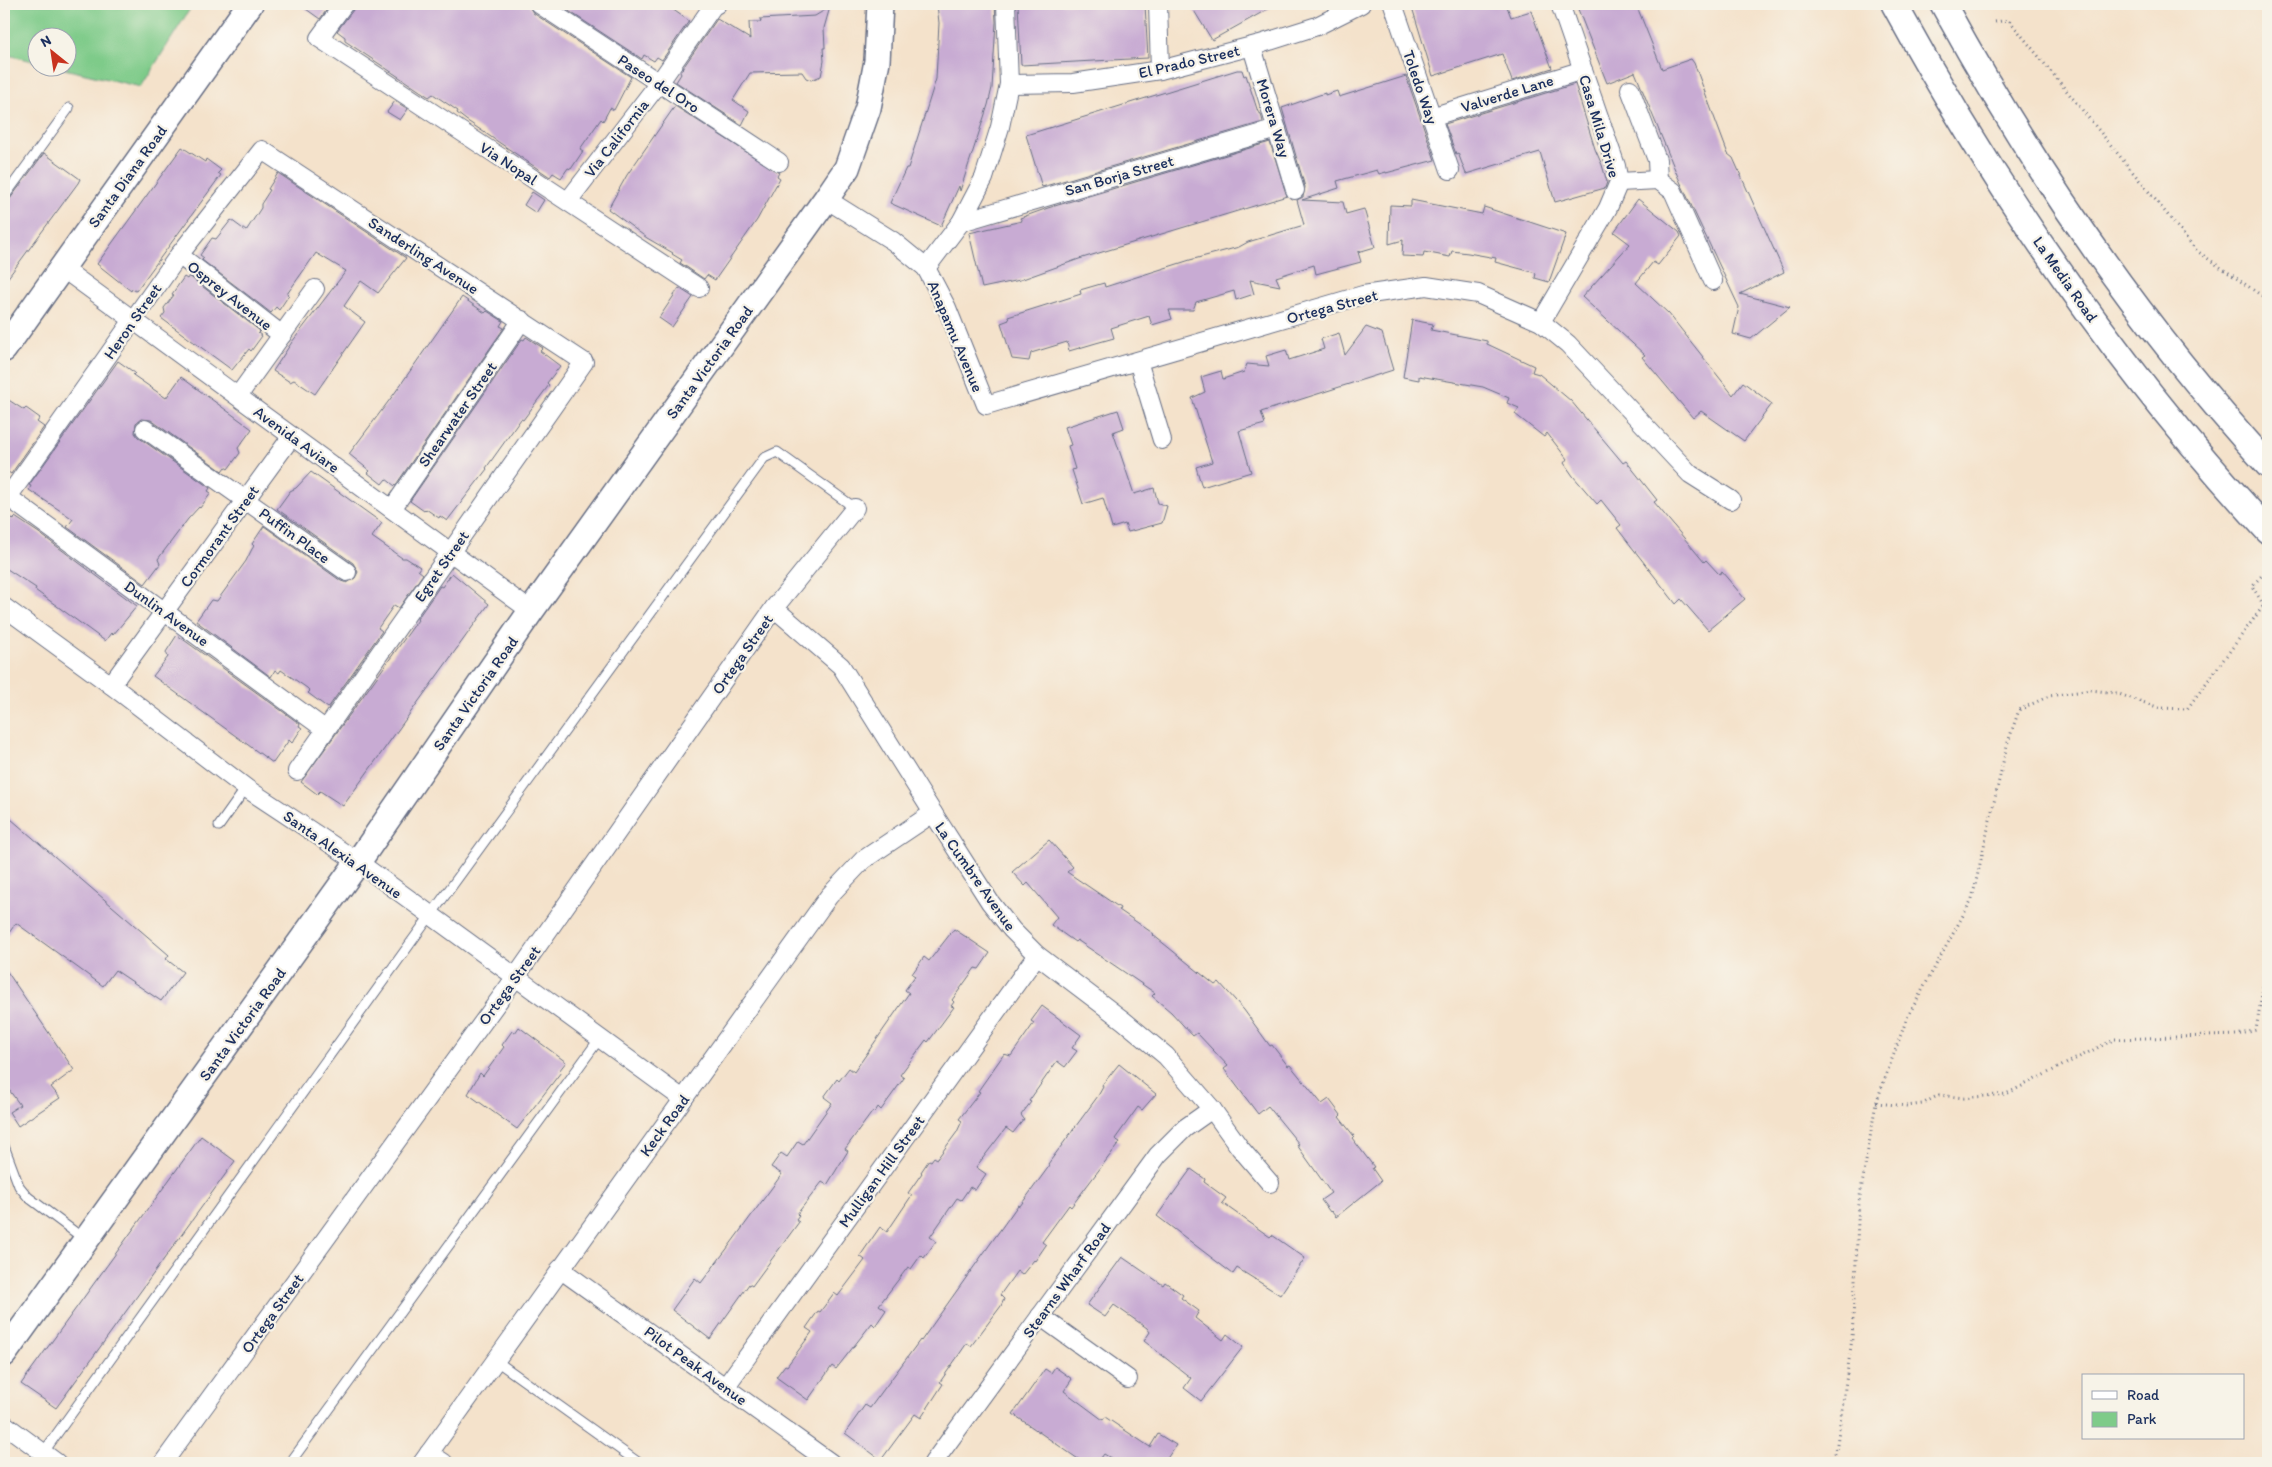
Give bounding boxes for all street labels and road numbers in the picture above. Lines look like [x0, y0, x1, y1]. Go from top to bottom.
street label: El Prado Street [1137, 41, 1242, 82]
street label: Toledo Way [1399, 48, 1442, 127]
street label: Paseo del Oro [614, 50, 703, 117]
street label: Valverde Lane [1459, 70, 1556, 117]
street label: Casa Mila Drive [1575, 72, 1624, 180]
street label: Morera Way [1252, 76, 1295, 160]
street label: Via California [580, 95, 653, 181]
street label: Santa Diana Road [84, 121, 171, 231]
street label: Via Nopal [476, 138, 542, 189]
street label: San Borja Street [1063, 151, 1176, 200]
street label: Sanderling Avenue [365, 213, 483, 298]
street label: La Media Road [2029, 233, 2102, 326]
street label: Osprey Avenue [183, 256, 276, 334]
street label: Anapamu Avenue [923, 278, 988, 395]
street label: Heron Street [99, 280, 165, 363]
street label: Ortega Street [1284, 285, 1380, 328]
street label: Santa Victoria Road [662, 302, 757, 423]
street label: Shearwater Street [414, 358, 501, 471]
street label: Avenida Aviare [250, 402, 344, 477]
street label: Cormorant Street [176, 481, 263, 591]
street label: Puffin Place [255, 503, 334, 568]
street label: Egret Street [410, 527, 473, 606]
street label: Dunlin Avenue [121, 576, 213, 650]
street label: Ortega Street [708, 610, 777, 698]
street label: Santa Victoria Road [429, 632, 522, 754]
street label: Santa Alexia Avenue [280, 806, 406, 903]
street label: La Cumbre Avenue [931, 818, 1020, 935]
street label: Ortega Street [474, 942, 545, 1029]
street label: Santa Victoria Road [195, 964, 290, 1085]
street label: Keck Road [636, 1090, 693, 1160]
street label: Mulligan Hill Street [834, 1112, 928, 1231]
street label: Stearns Wharf Road [1018, 1219, 1115, 1341]
street label: Ortega Street [237, 1270, 308, 1357]
street label: Pilot Peak Avenue [641, 1322, 751, 1409]

